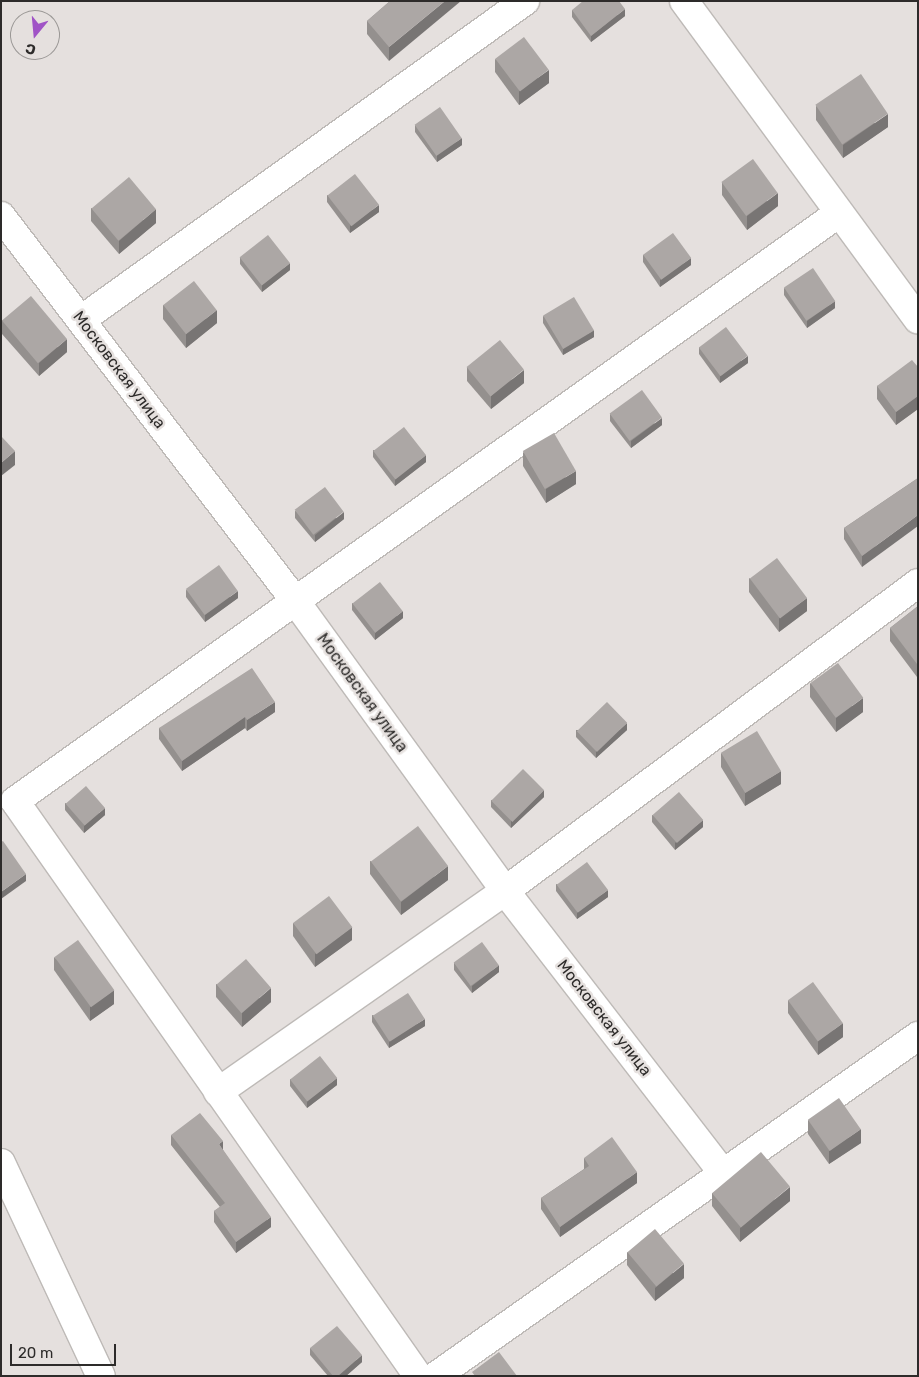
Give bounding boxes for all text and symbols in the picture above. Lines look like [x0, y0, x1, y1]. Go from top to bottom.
north arrow [10, 10, 60, 60]
text: С [24, 39, 38, 58]
street label: Московская улица [69, 308, 169, 432]
street label: Московская улица [313, 630, 411, 756]
street label: Московская улица [553, 956, 655, 1080]
scale bar [12, 1334, 119, 1366]
text: 20 m [18, 1344, 53, 1362]

